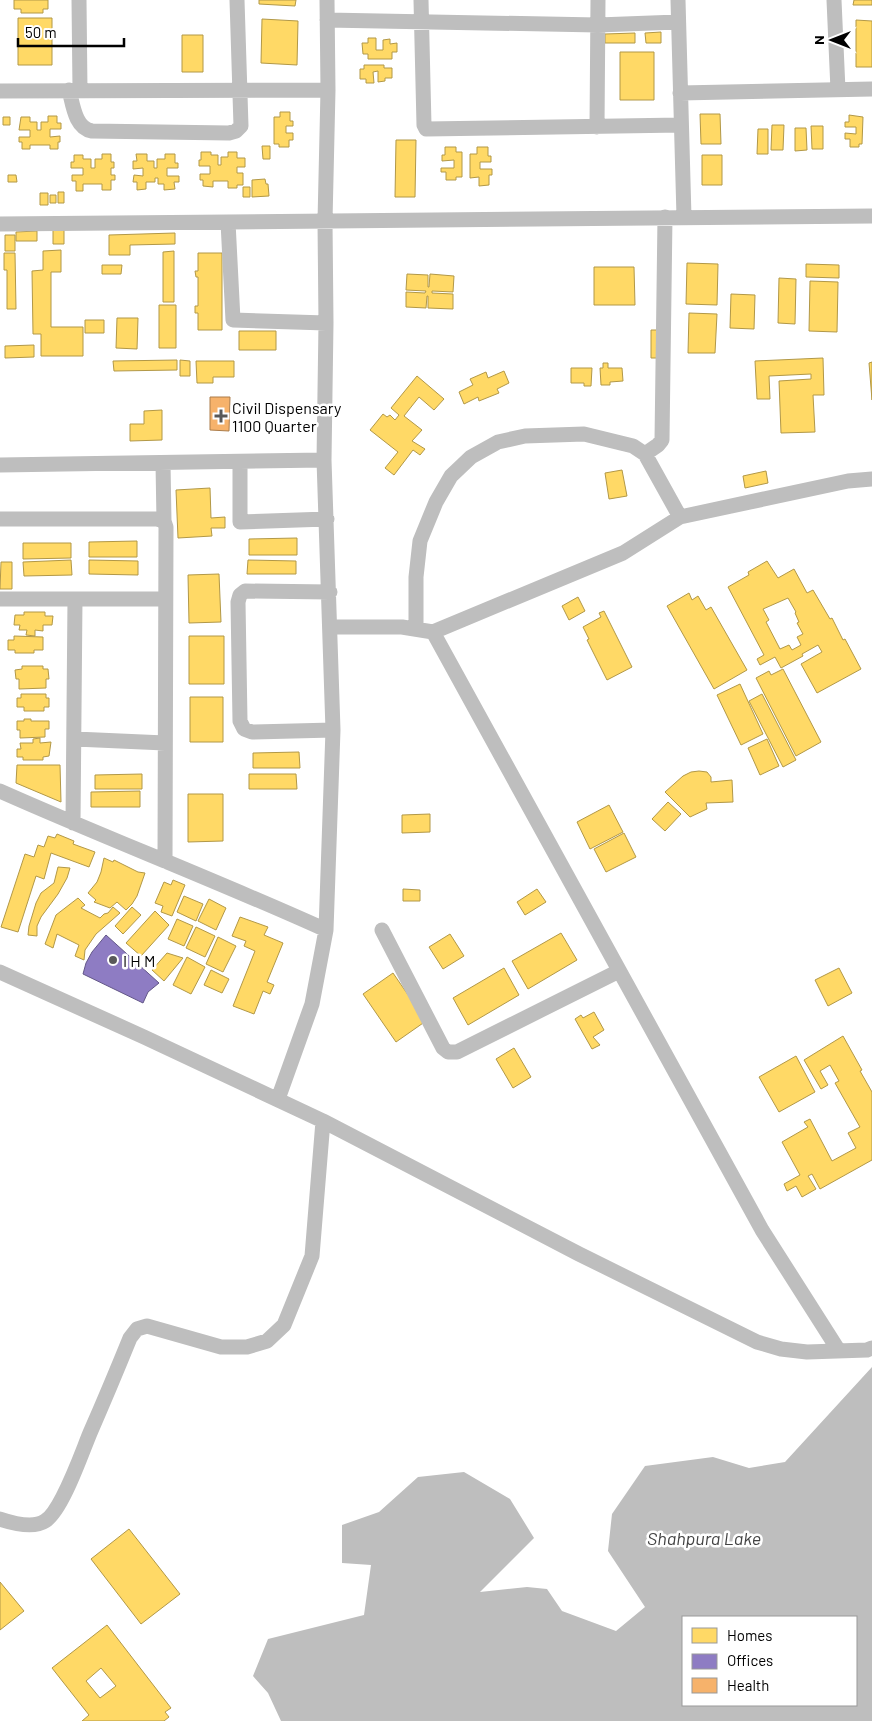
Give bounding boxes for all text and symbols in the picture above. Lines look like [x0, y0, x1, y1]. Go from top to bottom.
scale bar [18, 15, 124, 47]
north arrow [807, 15, 857, 65]
text: 50 m [25, 23, 57, 41]
text: N [810, 35, 827, 45]
place label: Civil Dispensary 1100 Quarter [232, 398, 342, 435]
marker: Civil Dispensary 1100 Quarter [214, 409, 228, 423]
place label: I H M [123, 951, 155, 970]
marker: I H M [107, 954, 119, 966]
water label: Shahpura Lake [647, 1527, 761, 1549]
legend [682, 1616, 857, 1706]
text: Homes [727, 1626, 772, 1644]
text: Offices [727, 1651, 773, 1669]
text: Health [727, 1676, 769, 1694]

